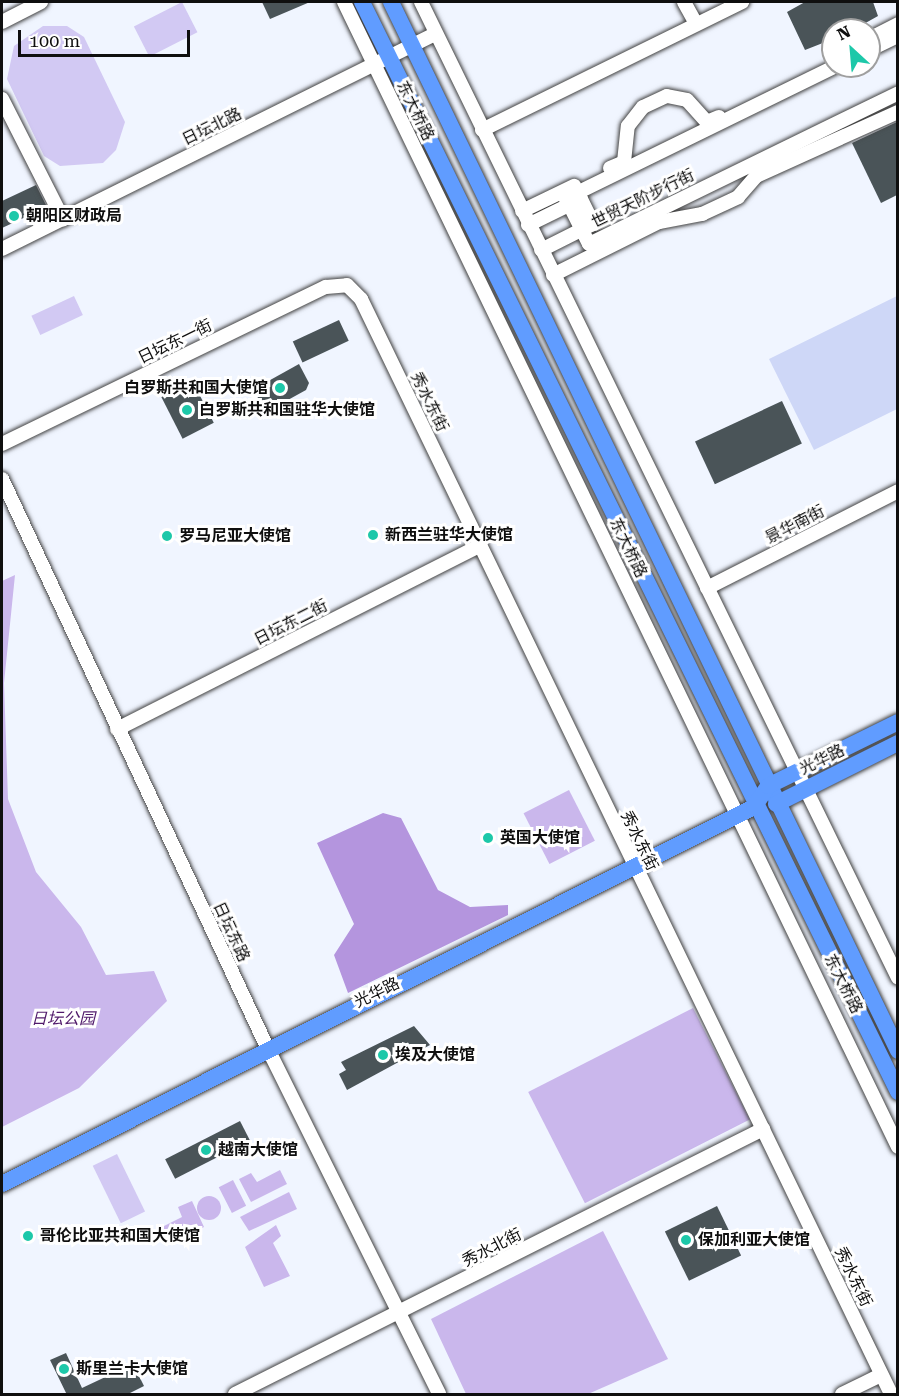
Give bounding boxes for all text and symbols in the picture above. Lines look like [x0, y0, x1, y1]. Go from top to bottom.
scale bar [21, 18, 194, 56]
north arrow [821, 18, 881, 78]
text: N [834, 22, 853, 44]
text: 100 m [29, 30, 80, 51]
street label: 东大桥路 [392, 78, 438, 144]
street label: 日坛北路 [179, 104, 245, 150]
street label: 世贸天阶步行街 [588, 166, 698, 232]
place label: 朝阳区财政局 [26, 206, 122, 226]
marker: 朝阳区财政局 [7, 209, 21, 223]
street label: 日坛东一街 [135, 316, 215, 368]
street label: 秀水东街 [406, 369, 452, 435]
place label: 白罗斯共和国大使馆 [124, 378, 268, 398]
marker: 白罗斯共和国大使馆 [273, 381, 287, 395]
place label: 白罗斯共和国驻华大使馆 [199, 400, 375, 420]
marker: 白罗斯共和国驻华大使馆 [180, 403, 194, 417]
street label: 景华南街 [762, 502, 828, 548]
street label: 东大桥路 [605, 515, 651, 581]
place label: 新西兰驻华大使馆 [385, 525, 513, 545]
place label: 罗马尼亚大使馆 [179, 526, 291, 546]
marker: 新西兰驻华大使馆 [366, 528, 380, 542]
marker: 罗马尼亚大使馆 [160, 529, 174, 543]
street label: 日坛东二街 [251, 596, 331, 650]
street label: 光华路 [796, 741, 848, 779]
street label: 秀水东街 [616, 808, 662, 874]
place label: 英国大使馆 [500, 828, 580, 848]
marker: 英国大使馆 [481, 831, 495, 845]
street label: 日坛东路 [209, 899, 253, 965]
street label: 东大桥路 [820, 951, 866, 1017]
street label: 光华路 [351, 974, 403, 1012]
park label: 日坛公园 [31, 1009, 95, 1029]
place label: 埃及大使馆 [395, 1045, 475, 1065]
marker: 埃及大使馆 [376, 1048, 390, 1062]
place label: 越南大使馆 [218, 1140, 298, 1160]
marker: 越南大使馆 [199, 1143, 213, 1157]
street label: 秀水北街 [459, 1225, 525, 1271]
place label: 哥伦比亚共和国大使馆 [40, 1226, 200, 1246]
marker: 哥伦比亚共和国大使馆 [21, 1229, 35, 1243]
place label: 保加利亚大使馆 [698, 1230, 810, 1250]
marker: 保加利亚大使馆 [679, 1233, 693, 1247]
street label: 秀水东街 [830, 1244, 876, 1310]
place label: 斯里兰卡大使馆 [76, 1359, 188, 1379]
marker: 斯里兰卡大使馆 [57, 1362, 71, 1376]

